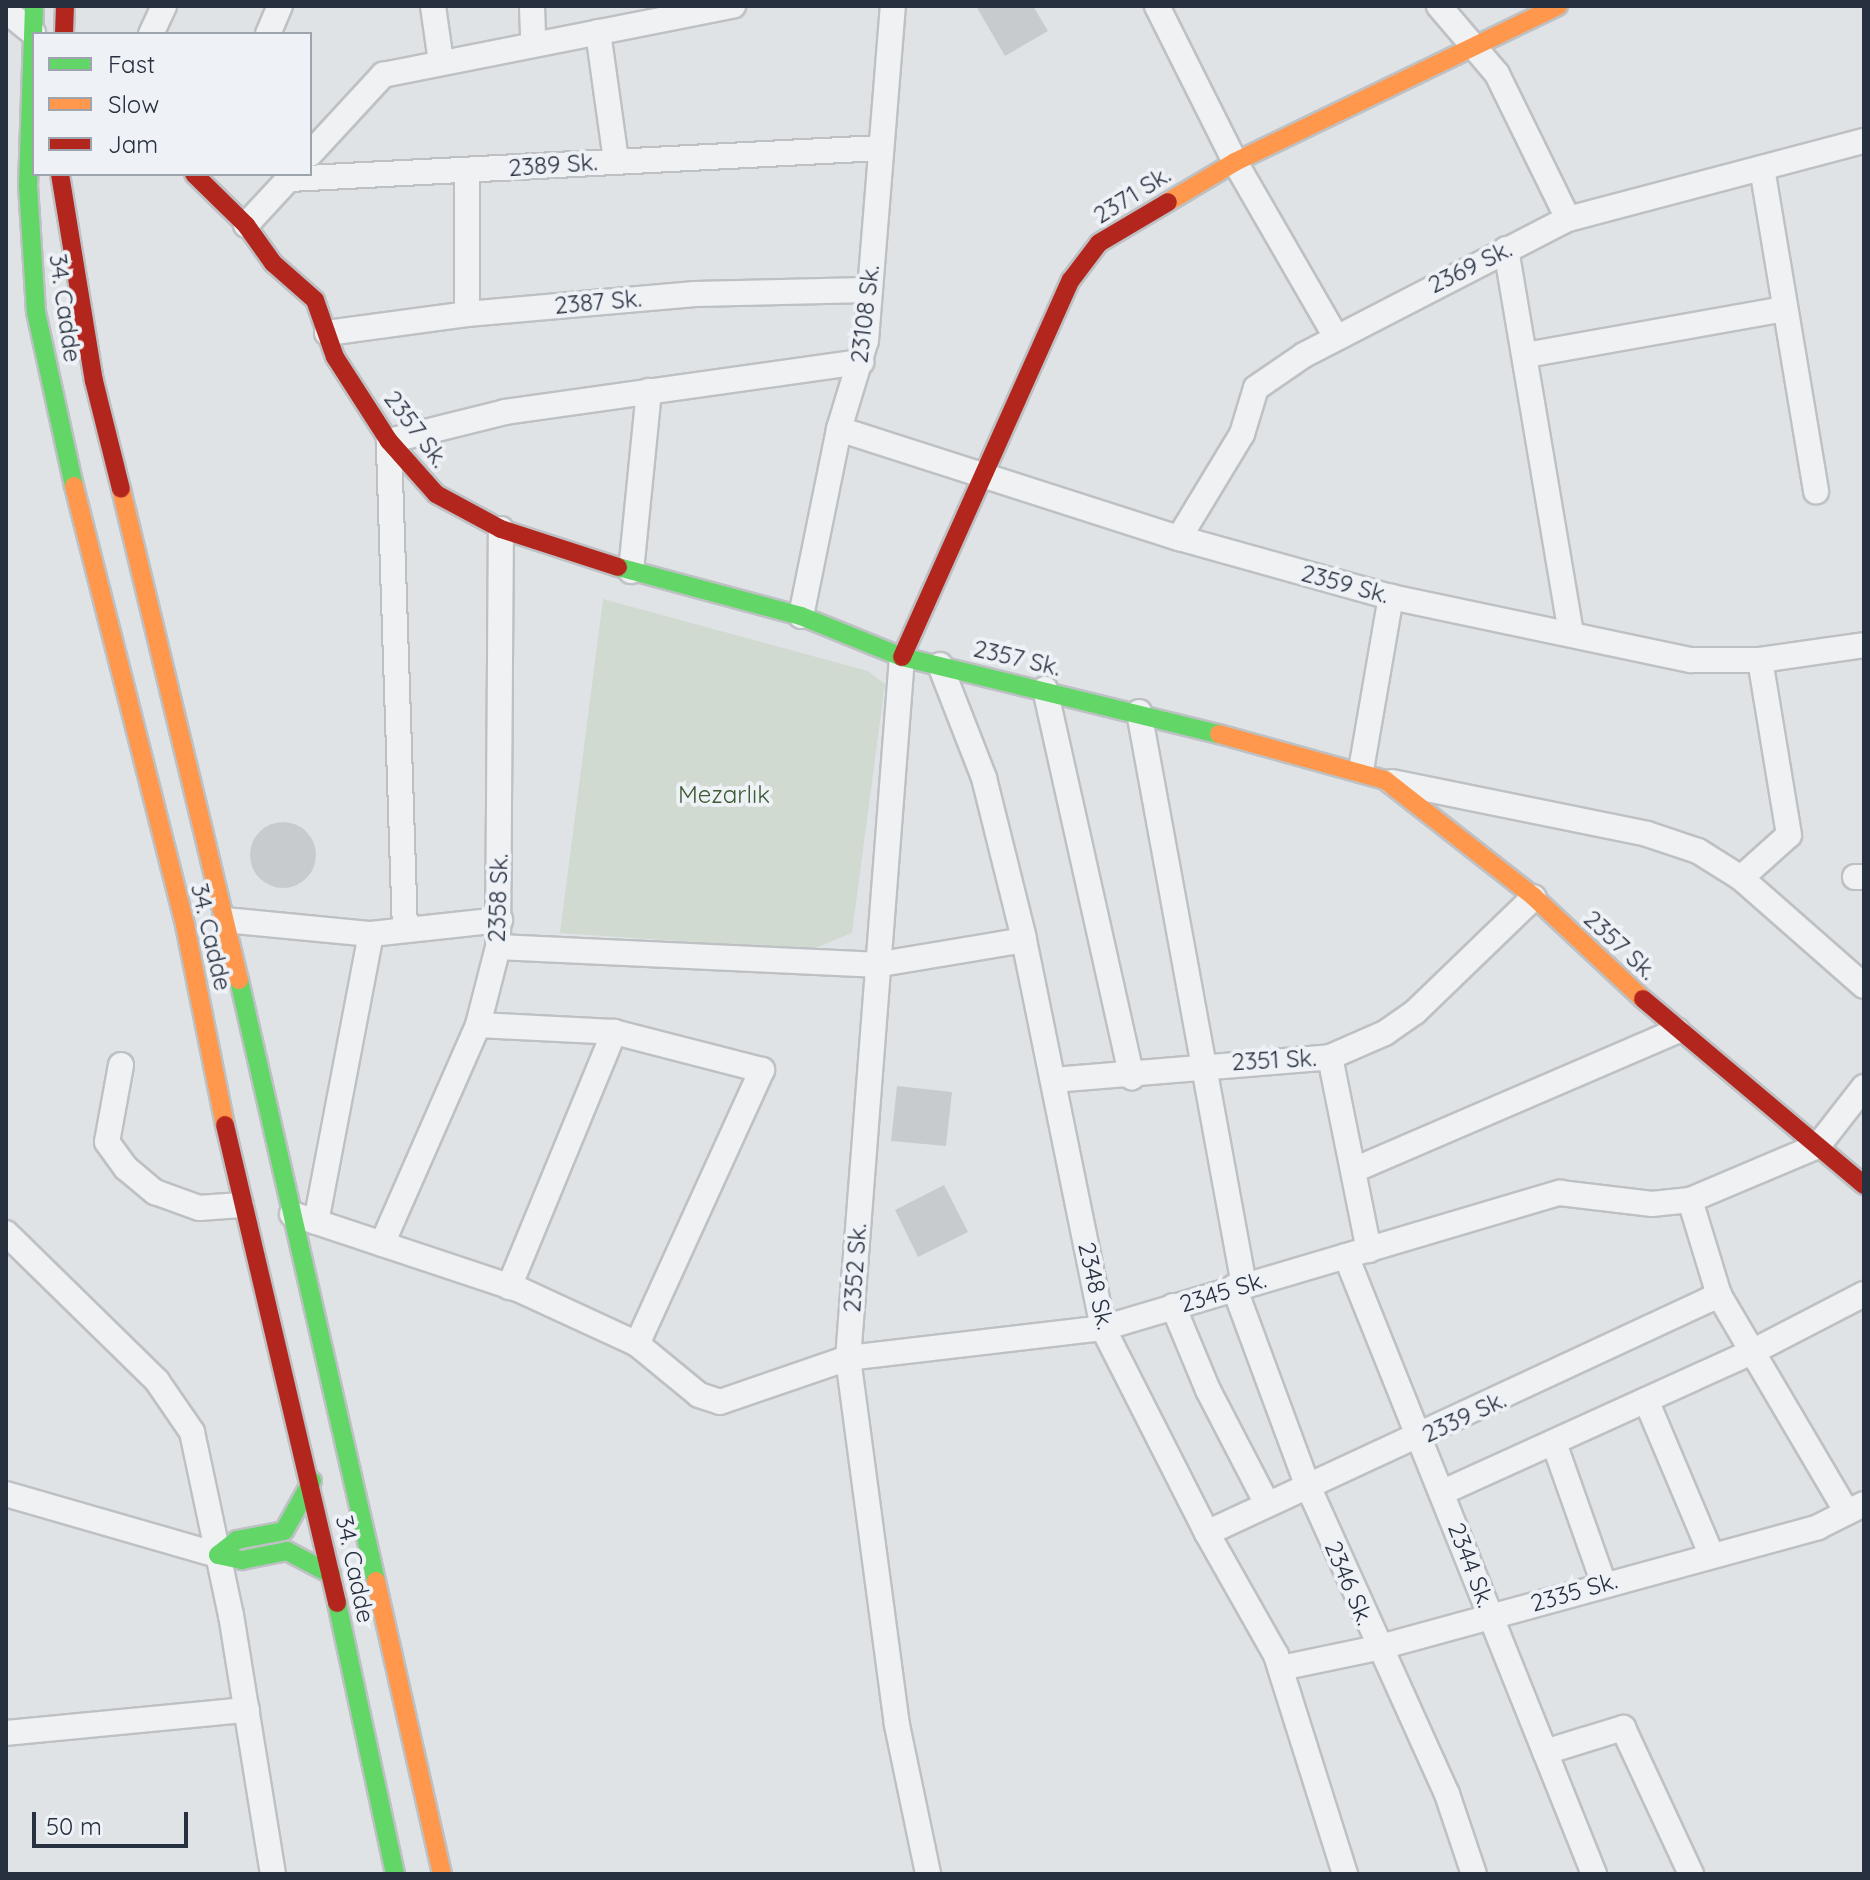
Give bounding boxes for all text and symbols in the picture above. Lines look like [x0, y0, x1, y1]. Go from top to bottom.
legend [32, 32, 312, 176]
text: Fast [108, 49, 155, 79]
text: Slow [108, 89, 159, 119]
text: Jam [108, 129, 158, 159]
street label: 2389 Sk. [507, 148, 599, 182]
street label: 2371 Sk. [1088, 160, 1176, 230]
street label: 2369 Sk. [1424, 234, 1516, 300]
street label: 34. Cadde [43, 252, 87, 364]
street label: 23108 Sk. [845, 263, 885, 365]
street label: 2387 Sk. [553, 284, 643, 320]
street label: 2357 Sk. [378, 385, 454, 473]
street label: 2359 Sk. [1298, 558, 1392, 610]
street label: 2357 Sk. [971, 634, 1063, 682]
park label: Mezarlık [678, 781, 770, 809]
street label: 2358 Sk. [482, 853, 514, 943]
street label: 34. Cadde [185, 881, 237, 993]
street label: 2357 Sk. [1578, 904, 1662, 986]
street label: 2351 Sk. [1231, 1043, 1317, 1077]
street label: 2352 Sk. [838, 1222, 872, 1314]
street label: 2348 Sk. [1072, 1240, 1120, 1332]
street label: 2345 Sk. [1176, 1265, 1270, 1319]
street label: 2339 Sk. [1418, 1385, 1510, 1449]
street label: 34. Cadde [330, 1513, 380, 1625]
street label: 2344 Sk. [1442, 1519, 1500, 1611]
street label: 2346 Sk. [1318, 1537, 1380, 1629]
street label: 2335 Sk. [1527, 1566, 1621, 1618]
scale bar [36, 1796, 192, 1846]
text: 50 m [46, 1811, 102, 1841]

